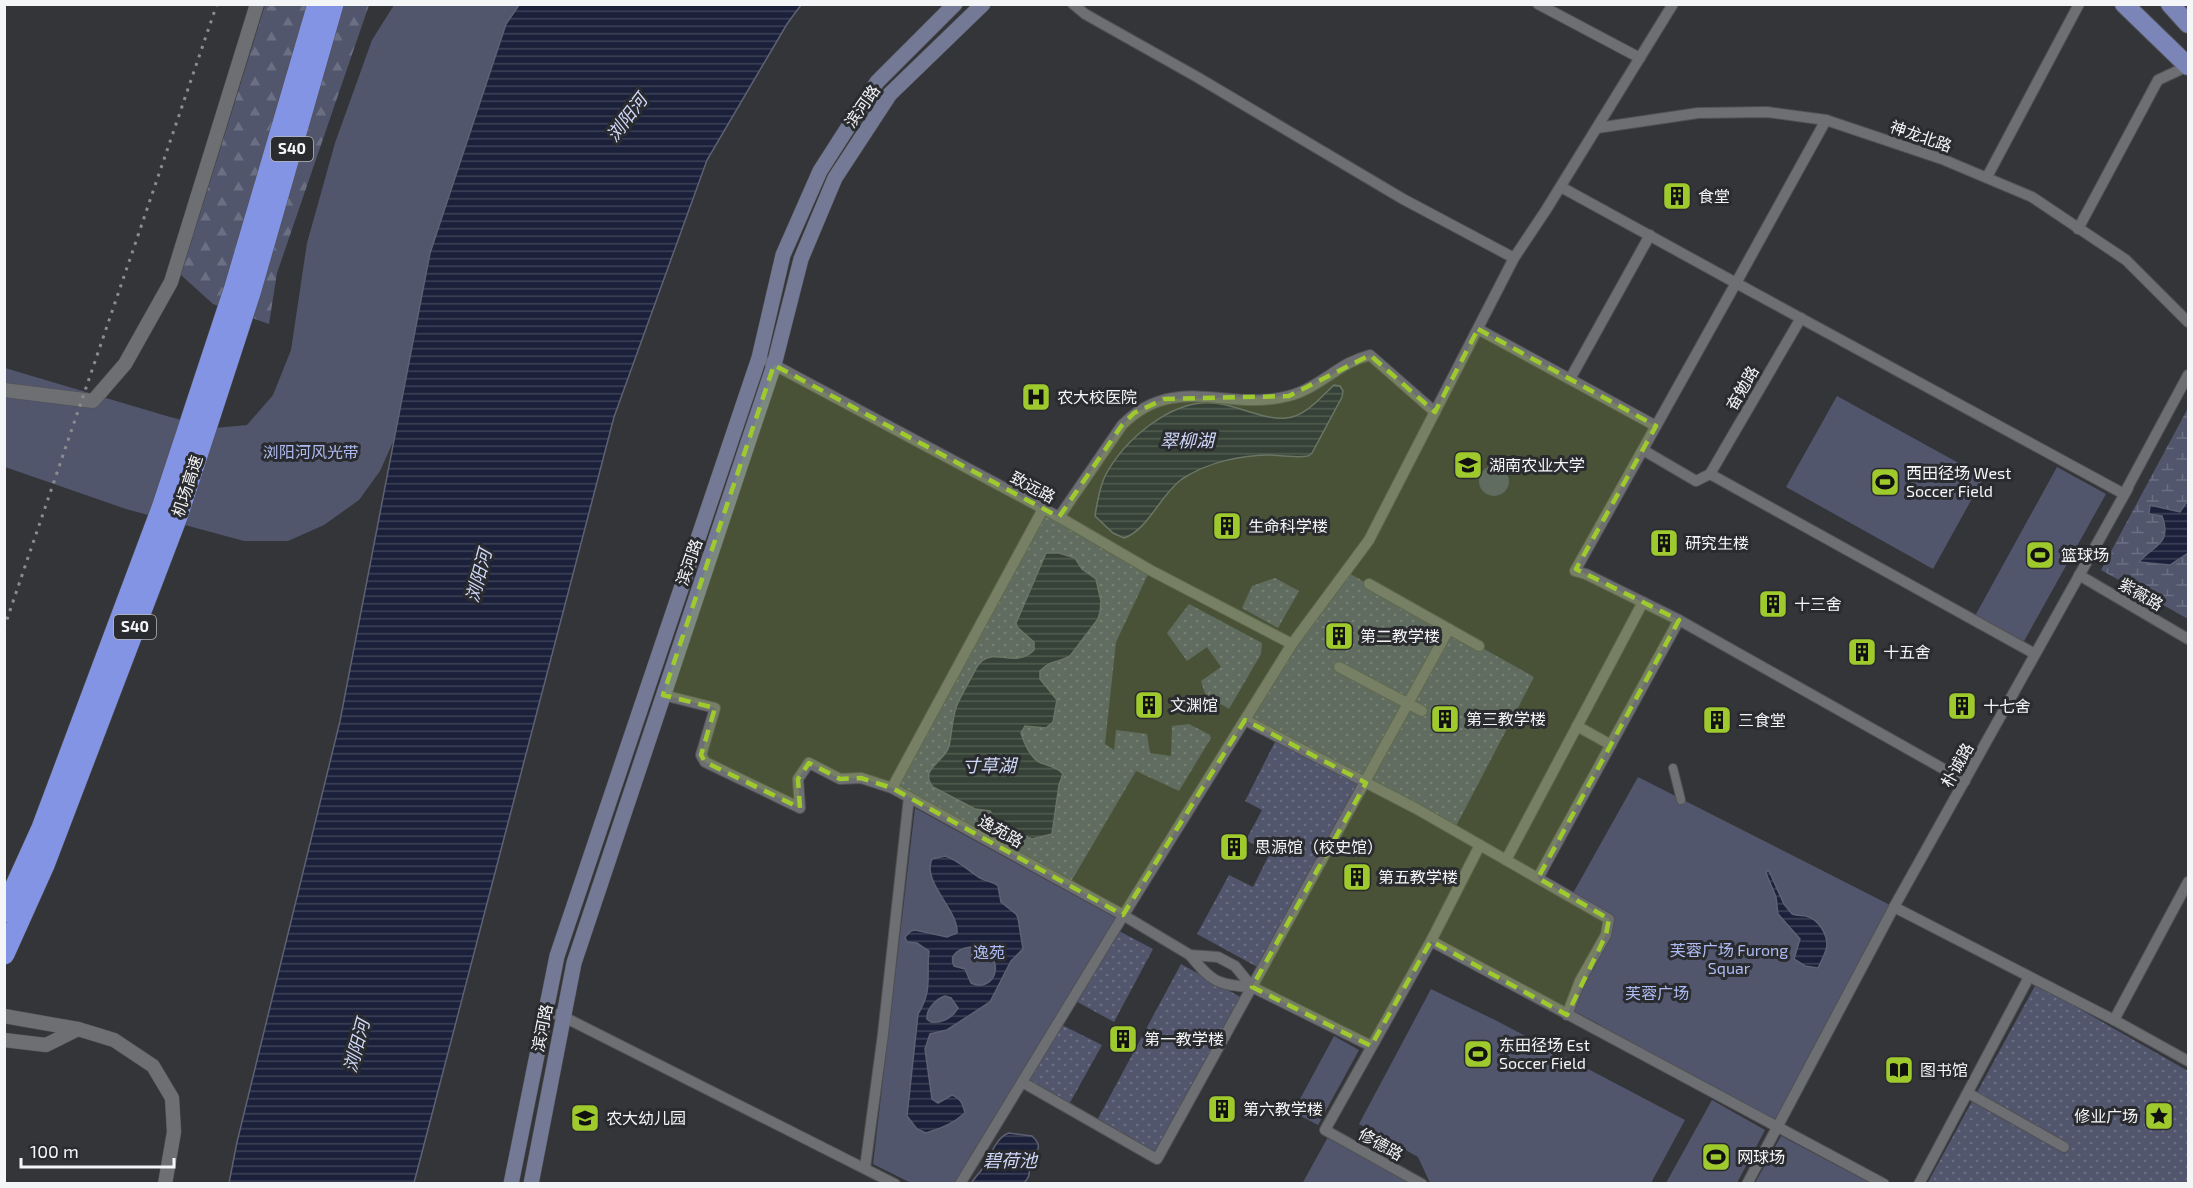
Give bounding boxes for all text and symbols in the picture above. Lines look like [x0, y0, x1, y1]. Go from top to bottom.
street label: 滨河路 [840, 81, 883, 131]
water label: 浏阳河 [601, 87, 653, 146]
street label: 神龙北路 [1888, 116, 1955, 155]
road number: S40 [271, 137, 313, 161]
building icon: 食堂 [1661, 180, 1693, 212]
place label: 食堂 [1698, 186, 1730, 205]
street label: 奋勉路 [1721, 362, 1762, 413]
hospital icon: 农大校医院 [1020, 381, 1052, 413]
place label: 农大校医院 [1057, 387, 1137, 406]
water label: 翠柳湖 [1160, 429, 1217, 451]
park label: 浏阳河风光带 [263, 442, 359, 461]
school or university icon: 湖南农业大学 [1452, 449, 1484, 481]
street label: 机场高速 [168, 452, 205, 519]
place label: 湖南农业大学 [1489, 455, 1585, 474]
place label: 西田径场 West Soccer Field [1906, 463, 2011, 500]
sports icon: 西田径场 West Soccer Field [1869, 466, 1901, 498]
street label: 致远路 [1008, 467, 1059, 506]
building icon: 生命科学楼 [1211, 510, 1243, 542]
place label: 生命科学楼 [1248, 516, 1328, 535]
building icon: 研究生楼 [1648, 527, 1680, 559]
place label: 研究生楼 [1685, 533, 1749, 552]
street label: 滨河路 [672, 536, 705, 588]
sports icon: 篮球场 [2024, 539, 2056, 571]
water label: 浏阳河 [460, 544, 496, 605]
place label: 篮球场 [2061, 545, 2109, 564]
street label: 紫薇路 [2116, 573, 2167, 614]
building icon: 十三舍 [1757, 588, 1789, 620]
place label: 十三舍 [1794, 594, 1842, 613]
road number: S40 [114, 615, 156, 639]
building icon: 第二教学楼 [1323, 620, 1355, 652]
place label: 第二教学楼 [1360, 626, 1440, 645]
building icon: 十五舍 [1846, 636, 1878, 668]
place label: 十五舍 [1883, 642, 1931, 661]
building icon: 文渊馆 [1133, 689, 1165, 721]
building icon: 十七舍 [1946, 690, 1978, 722]
place label: 文渊馆 [1170, 695, 1218, 714]
place label: 十七舍 [1983, 696, 2031, 715]
building icon: 第三教学楼 [1429, 703, 1461, 735]
building icon: 三食堂 [1701, 704, 1733, 736]
place label: 第三教学楼 [1466, 709, 1546, 728]
place label: 三食堂 [1738, 710, 1786, 729]
street label: 朴诚路 [1937, 739, 1977, 790]
water label: 寸草湖 [962, 754, 1019, 776]
street label: 逸苑路 [976, 811, 1027, 851]
building icon: 思源馆（校史馆） [1218, 831, 1250, 863]
place label: 思源馆（校史馆） [1255, 837, 1383, 856]
building icon: 第五教学楼 [1341, 861, 1373, 893]
place label: 第五教学楼 [1378, 867, 1458, 886]
park label: 芙蓉广场 Furong Squar [1670, 940, 1788, 977]
park label: 逸苑 [973, 942, 1005, 961]
park label: 芙蓉广场 [1625, 983, 1689, 1002]
street label: 滨河路 [528, 1003, 555, 1053]
water label: 浏阳河 [338, 1014, 374, 1075]
building icon: 第一教学楼 [1107, 1023, 1139, 1055]
place label: 第一教学楼 [1144, 1029, 1224, 1048]
place label: 东田径场 Est Soccer Field [1499, 1035, 1590, 1072]
sports icon: 东田径场 Est Soccer Field [1462, 1038, 1494, 1070]
library icon: 图书馆 [1883, 1054, 1915, 1086]
place label: 图书馆 [1920, 1060, 1968, 1079]
building icon: 第六教学楼 [1206, 1093, 1238, 1125]
place label: 第六教学楼 [1243, 1099, 1323, 1118]
place icon: 修业广场 [2143, 1100, 2175, 1132]
school or university icon: 农大幼儿园 [569, 1102, 601, 1134]
place label: 修业广场 [2074, 1106, 2138, 1125]
place label: 农大幼儿园 [606, 1108, 686, 1127]
street label: 修德路 [1356, 1124, 1407, 1164]
scale bar [21, 1131, 174, 1169]
text: 100 m [30, 1140, 79, 1162]
sports icon: 网球场 [1700, 1141, 1732, 1173]
place label: 网球场 [1737, 1147, 1785, 1166]
water label: 碧荷池 [983, 1149, 1039, 1171]

